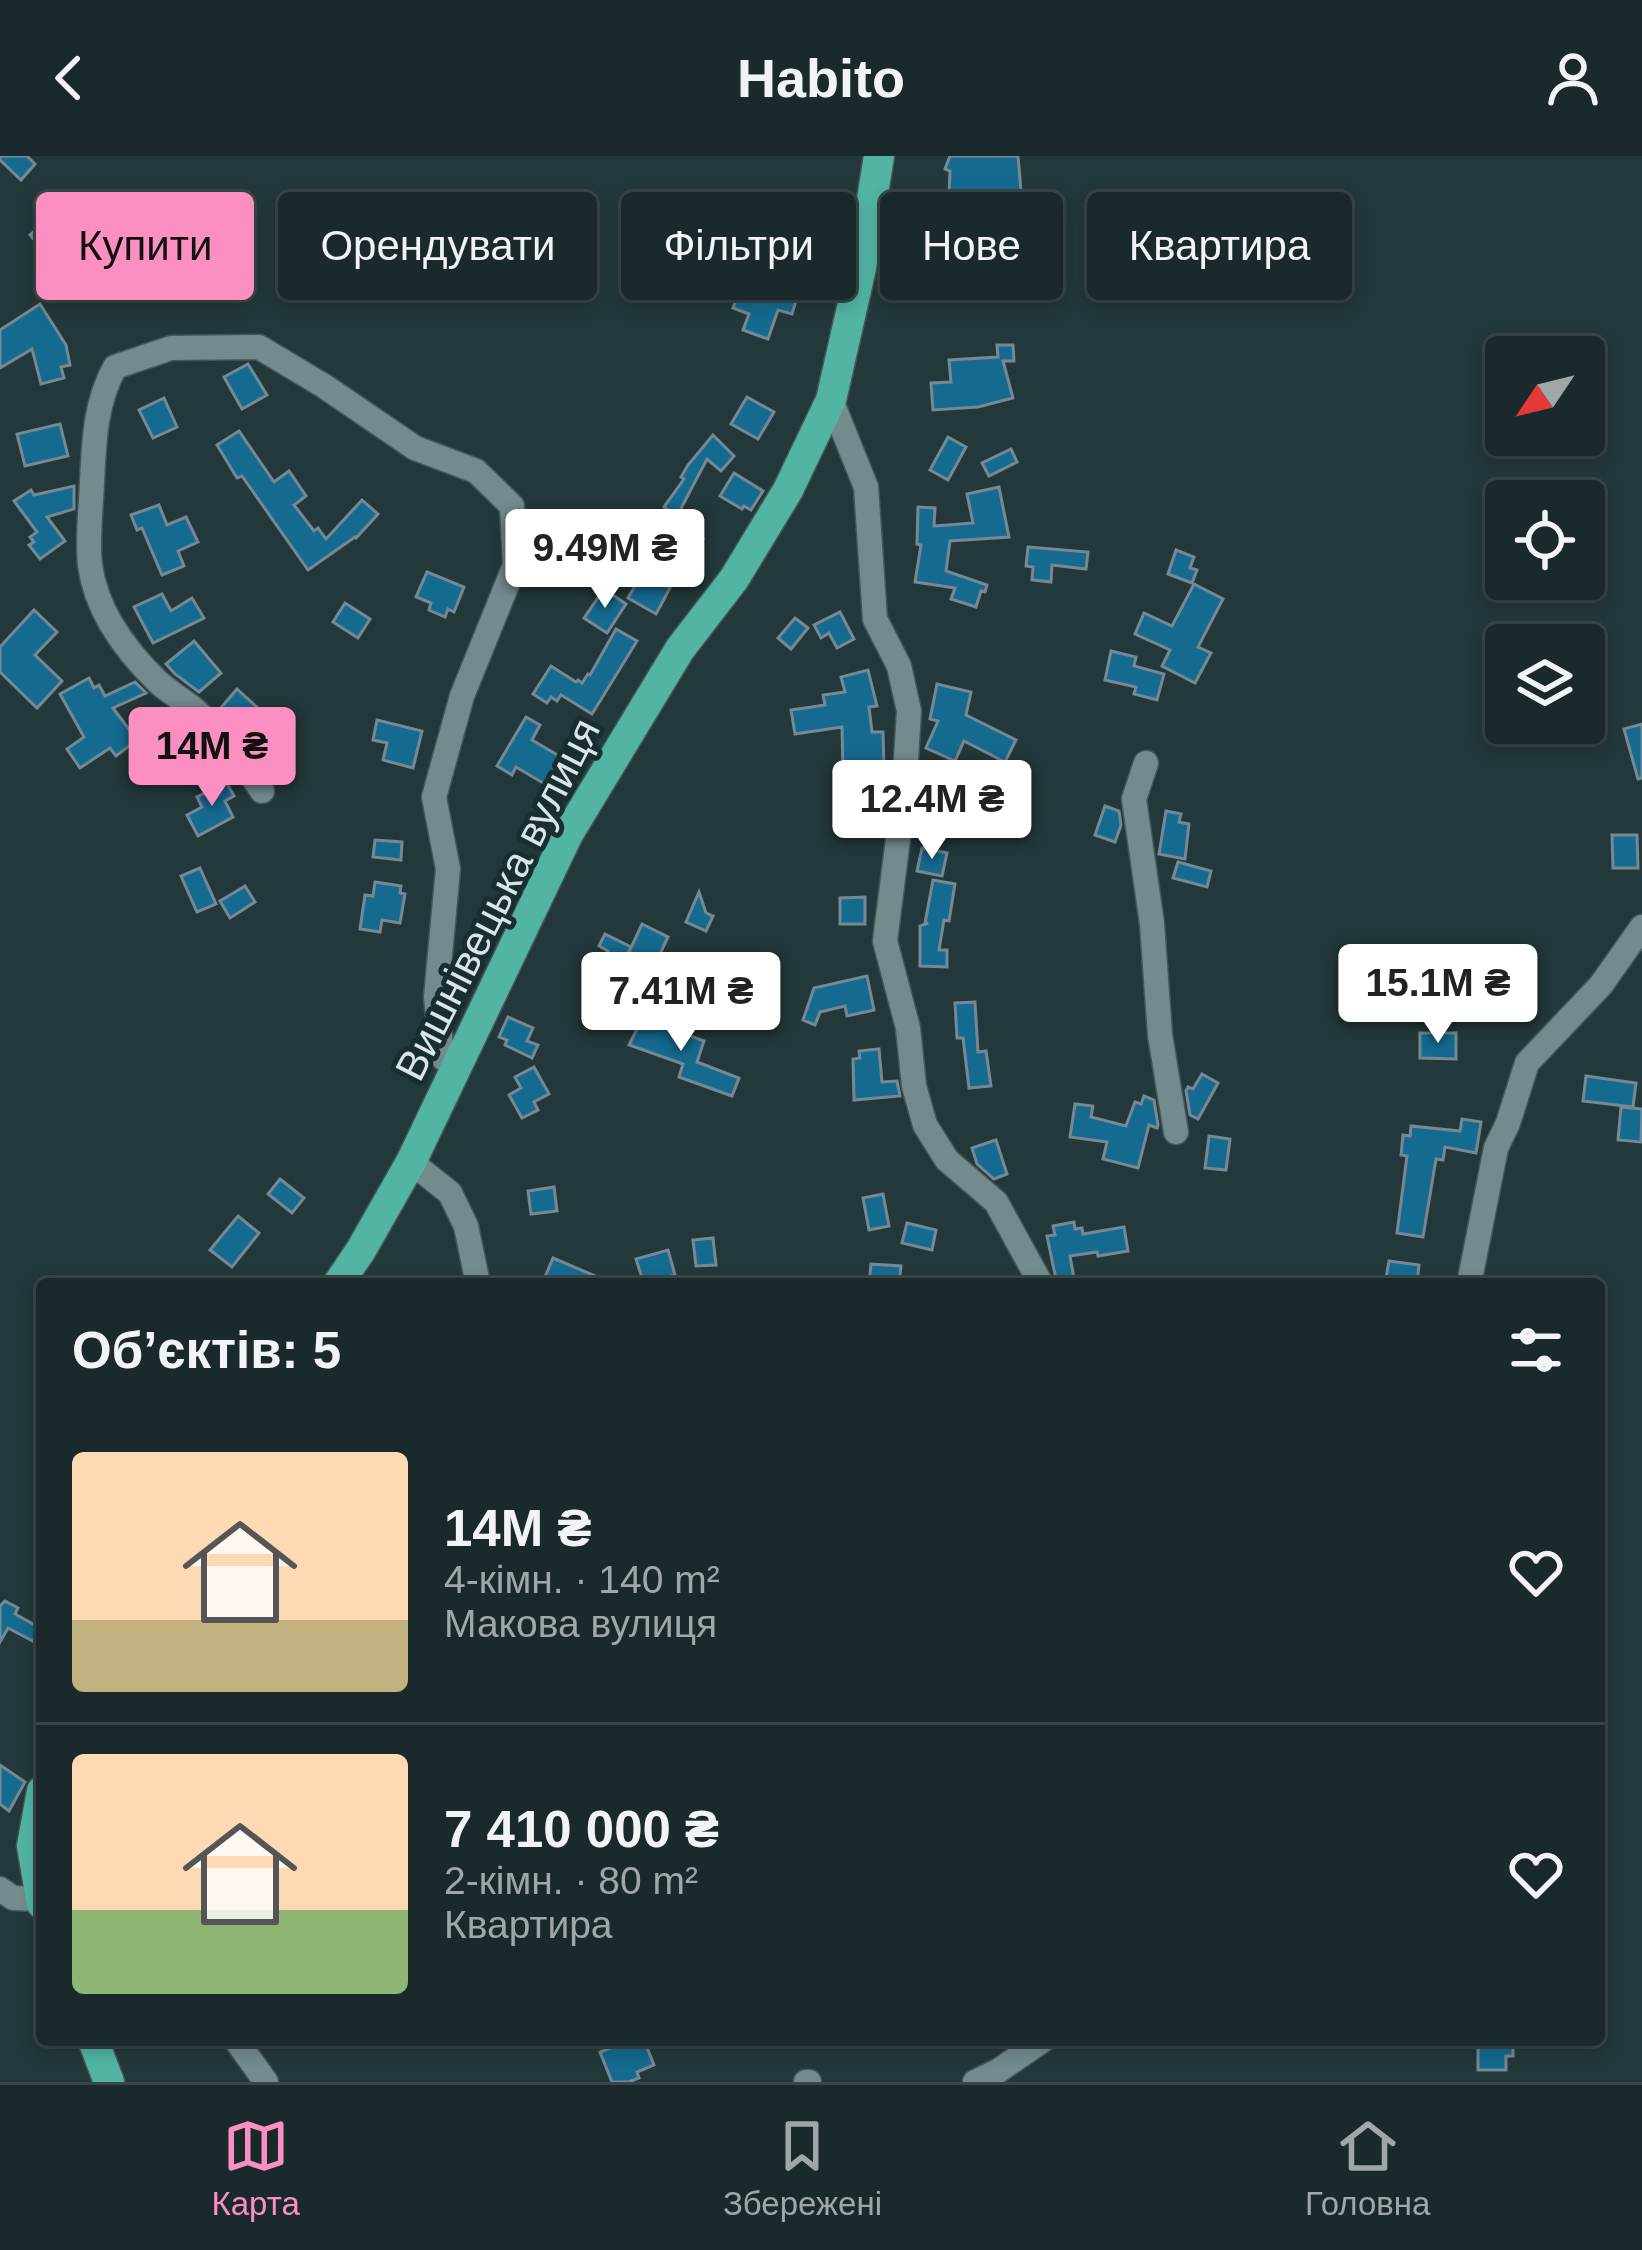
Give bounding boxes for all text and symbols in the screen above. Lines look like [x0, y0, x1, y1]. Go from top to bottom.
icon: back [36, 45, 102, 111]
icon: person [1540, 45, 1606, 111]
text: Habito [737, 48, 905, 108]
chip: Купити [36, 192, 254, 300]
chip: Орендувати [278, 192, 597, 300]
chip: Фільтри [621, 192, 856, 300]
chip: Нове [880, 192, 1063, 300]
chip: Квартира [1087, 192, 1352, 300]
north arrow [1485, 336, 1605, 456]
map controls [1485, 336, 1605, 744]
button: locate [1485, 480, 1605, 600]
pin: 9.49M ₴ [494, 509, 716, 611]
text: 9.49M ₴ [532, 526, 678, 569]
button: layers [1485, 624, 1605, 744]
pin: 14M ₴ [128, 707, 296, 809]
street label: Вишнівецька вулиця [386, 711, 609, 1088]
text: 14M ₴ [156, 724, 268, 767]
pin: 12.4M ₴ [821, 760, 1043, 862]
text: 12.4M ₴ [859, 777, 1005, 820]
pin: 15.1M ₴ [1327, 944, 1549, 1046]
pin: 7.41M ₴ [570, 952, 792, 1054]
text: 15.1M ₴ [1365, 961, 1511, 1004]
text: 7.41M ₴ [608, 969, 754, 1012]
icon: filters [1503, 1317, 1569, 1383]
text: Об’єктів: 5 [72, 1322, 341, 1379]
icon: home [168, 1500, 312, 1644]
text: 14M ₴ [444, 1500, 591, 1557]
icon: heart [1503, 1539, 1569, 1605]
text: 4-кімн. · 140 m² [444, 1558, 720, 1601]
text: Макова вулиця [444, 1602, 717, 1645]
text: 7 410 000 ₴ [444, 1801, 719, 1858]
icon: home [168, 1802, 312, 1946]
icon: heart [1503, 1841, 1569, 1907]
text: 2-кімн. · 80 m² [444, 1859, 698, 1902]
text: Квартира [444, 1903, 613, 1946]
tab: Карта [212, 2113, 300, 2223]
tab: Збережені [723, 2113, 882, 2223]
tab: Головна [1305, 2113, 1430, 2223]

